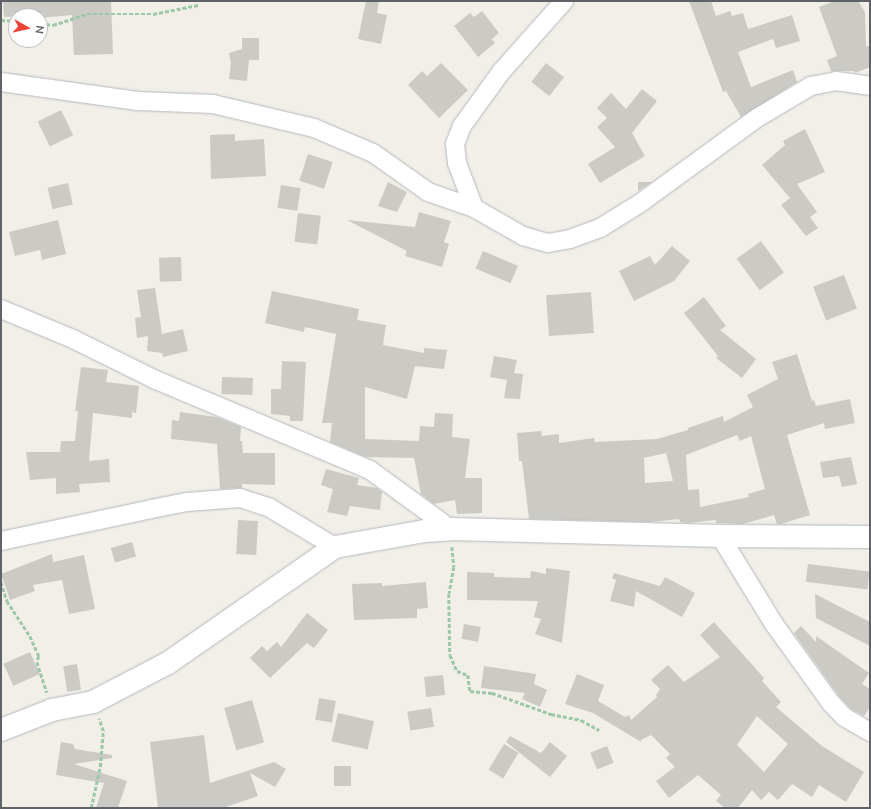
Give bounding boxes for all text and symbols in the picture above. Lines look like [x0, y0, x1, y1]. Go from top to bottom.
north arrow [8, 8, 48, 48]
text: N [31, 24, 47, 35]

